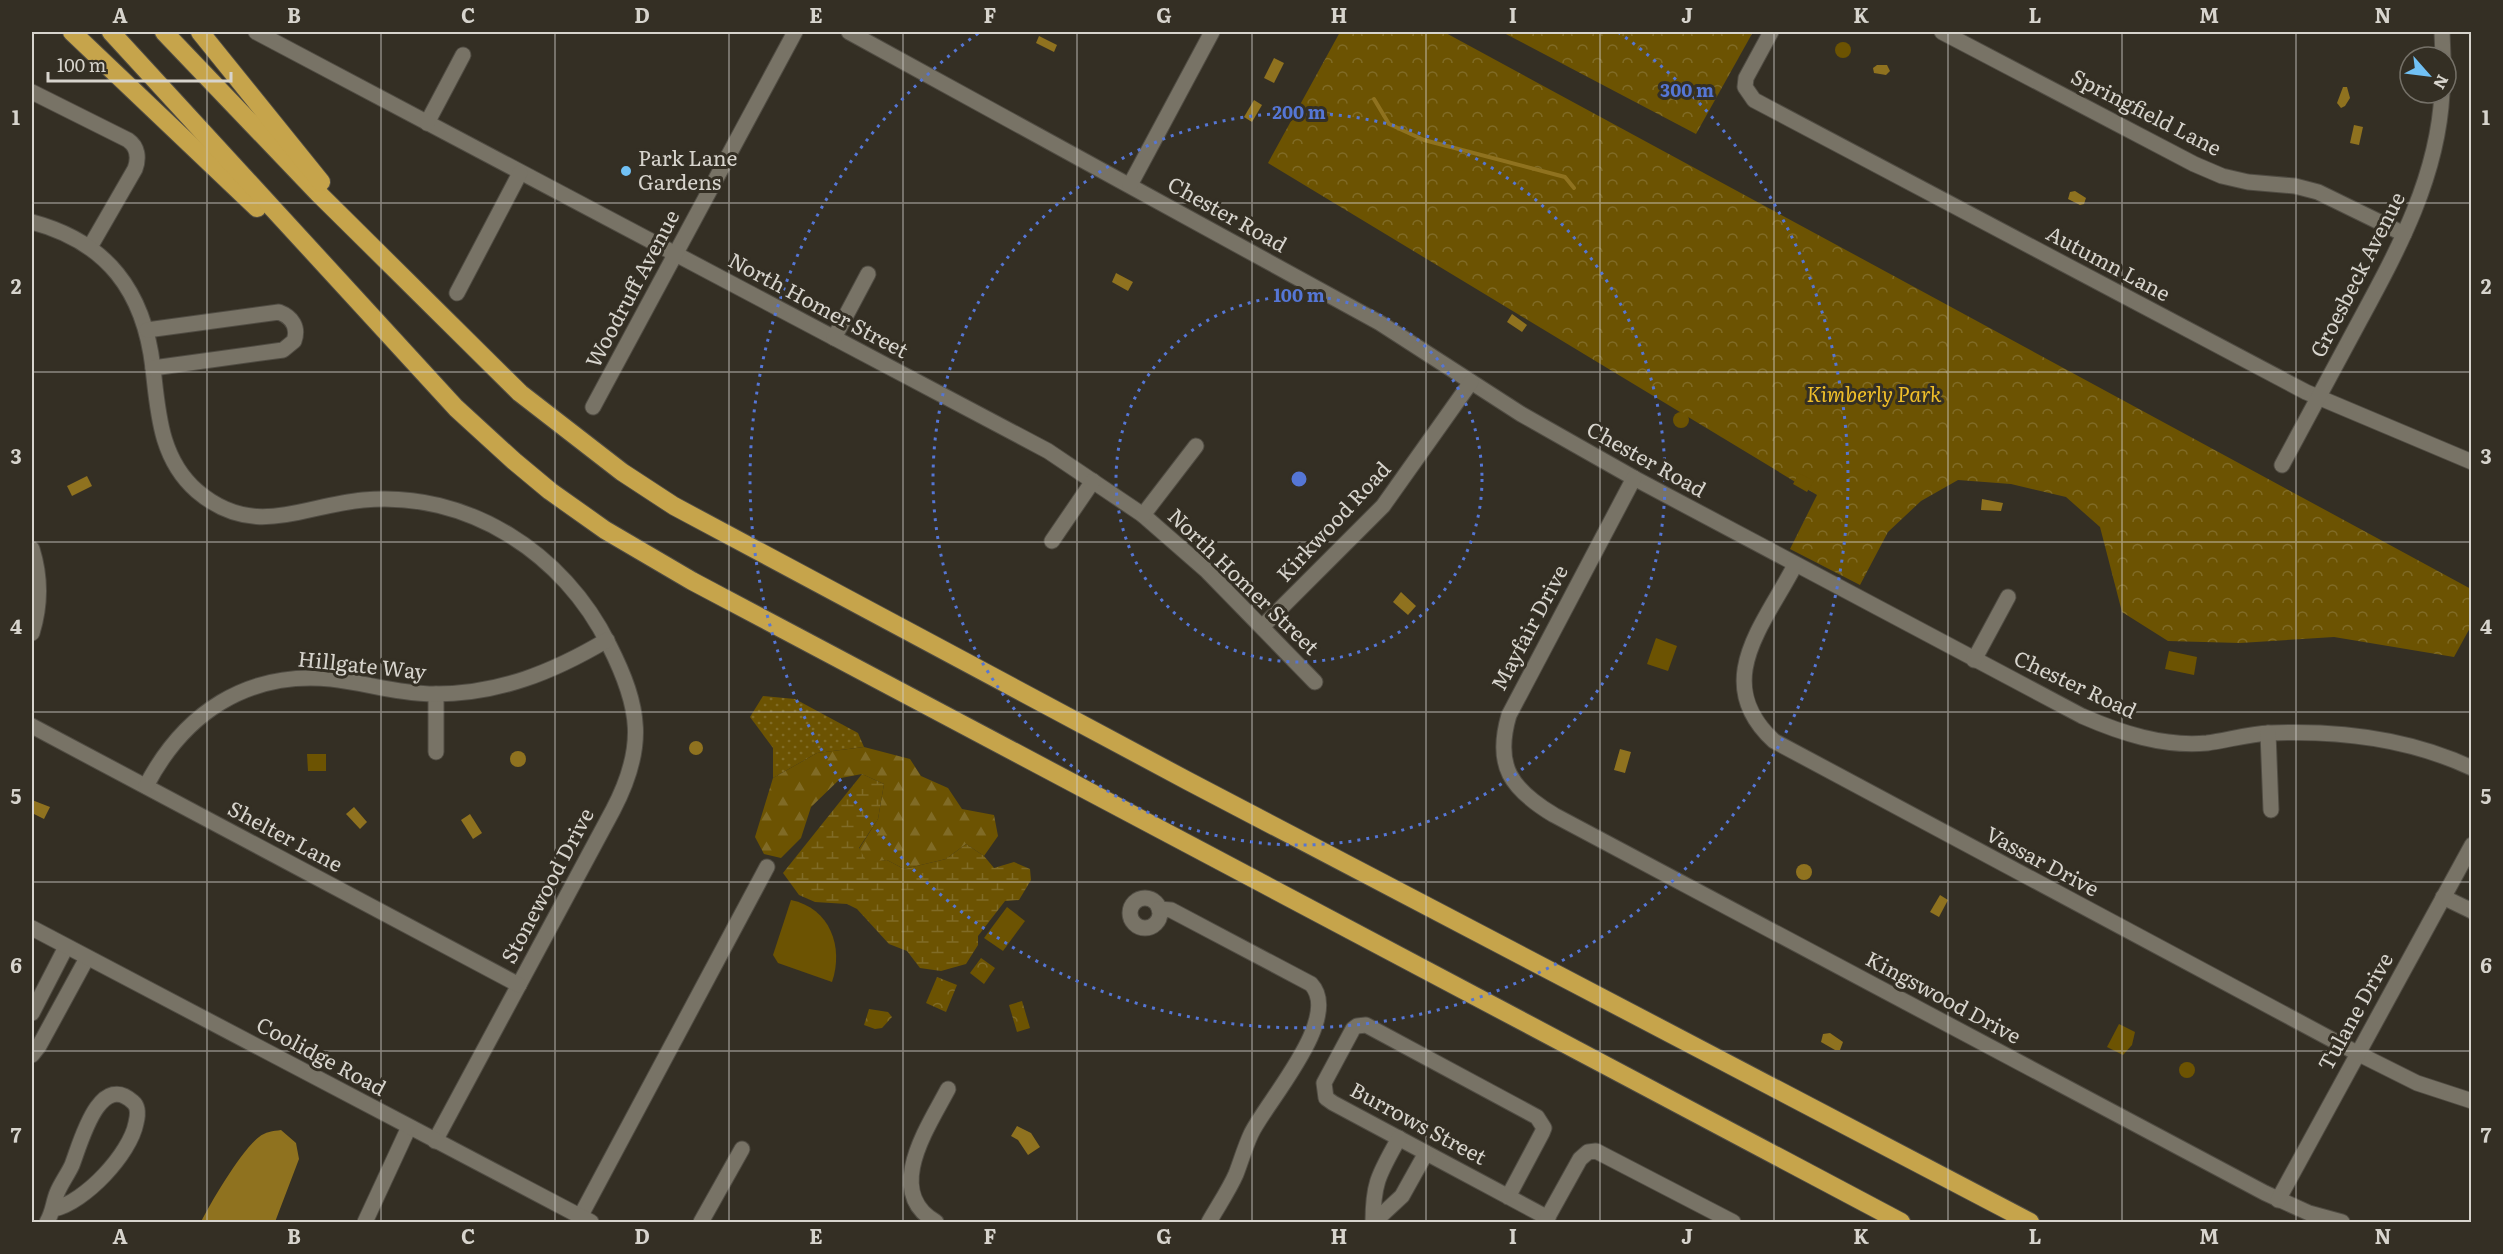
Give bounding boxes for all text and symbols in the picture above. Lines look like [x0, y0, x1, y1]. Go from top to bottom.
text: A [112, 0, 128, 29]
text: B [287, 0, 301, 29]
text: C [461, 0, 475, 29]
text: D [634, 0, 650, 29]
text: E [809, 0, 823, 29]
text: F [984, 0, 997, 29]
text: G [1156, 0, 1172, 29]
text: H [1331, 0, 1347, 29]
text: I [1509, 0, 1517, 29]
text: J [1681, 0, 1693, 29]
text: K [1853, 0, 1869, 29]
text: L [2029, 0, 2042, 29]
text: M [2199, 0, 2219, 29]
text: N [2375, 0, 2391, 29]
scale bar [48, 45, 231, 83]
north arrow [2398, 45, 2458, 105]
text: 100 m [57, 51, 106, 78]
street label: Springfield Lane [2067, 60, 2228, 162]
text: N [2428, 71, 2456, 94]
text: 300 m [1660, 76, 1714, 103]
text: 200 m [1272, 98, 1326, 125]
text: 1 [12, 101, 20, 131]
text: 1 [2482, 101, 2490, 131]
place label: Park Lane Gardens [638, 141, 738, 196]
marker: Park Lane Gardens [619, 164, 633, 178]
street label: Chester Road [1163, 167, 1294, 258]
street label: Groesbeck Avenue [2301, 186, 2411, 362]
street label: Woodruff Avenue [576, 203, 686, 372]
street label: Autumn Lane [2042, 216, 2177, 308]
street label: North Homer Street [724, 243, 915, 365]
text: 2 [11, 270, 22, 300]
text: 2 [2481, 270, 2492, 300]
text: 100 m [1273, 281, 1325, 308]
park label: Kimberly Park [1806, 377, 1942, 408]
street label: Chester Road [1582, 412, 1713, 503]
text: 3 [10, 440, 22, 470]
text: 3 [2480, 440, 2492, 470]
street label: Kirkwood Road [1268, 453, 1397, 588]
centre of rings [1289, 469, 1309, 489]
street label: North Homer Street [1162, 500, 1328, 661]
street label: Mayfair Drive [1482, 558, 1574, 695]
text: 4 [10, 610, 22, 640]
text: 4 [2480, 610, 2492, 640]
street label: Hillgate Way [296, 641, 429, 686]
street label: Chester Road [2010, 641, 2143, 725]
text: 5 [11, 780, 22, 810]
text: 5 [2481, 780, 2492, 810]
street label: Shelter Lane [223, 792, 349, 878]
street label: Stonewood Drive [492, 802, 600, 968]
street label: Vassar Drive [1981, 817, 2106, 903]
street label: Kingswood Drive [1861, 942, 2028, 1050]
street label: Tulane Drive [2309, 946, 2399, 1075]
text: 6 [10, 949, 22, 979]
text: 6 [2480, 949, 2492, 979]
street label: Coolidge Road [252, 1007, 393, 1102]
street label: Burrows Street [1345, 1073, 1493, 1171]
text: 7 [11, 1119, 22, 1149]
text: 7 [2481, 1119, 2492, 1149]
text: A [112, 1220, 128, 1250]
text: B [287, 1220, 301, 1250]
text: C [461, 1220, 475, 1250]
text: D [634, 1220, 650, 1250]
text: E [809, 1220, 823, 1250]
text: F [984, 1220, 997, 1250]
text: G [1156, 1220, 1172, 1250]
text: H [1331, 1220, 1347, 1250]
text: I [1509, 1220, 1517, 1250]
text: J [1681, 1220, 1693, 1250]
text: K [1853, 1220, 1869, 1250]
text: L [2029, 1220, 2042, 1250]
text: M [2199, 1220, 2219, 1250]
text: N [2375, 1220, 2391, 1250]

